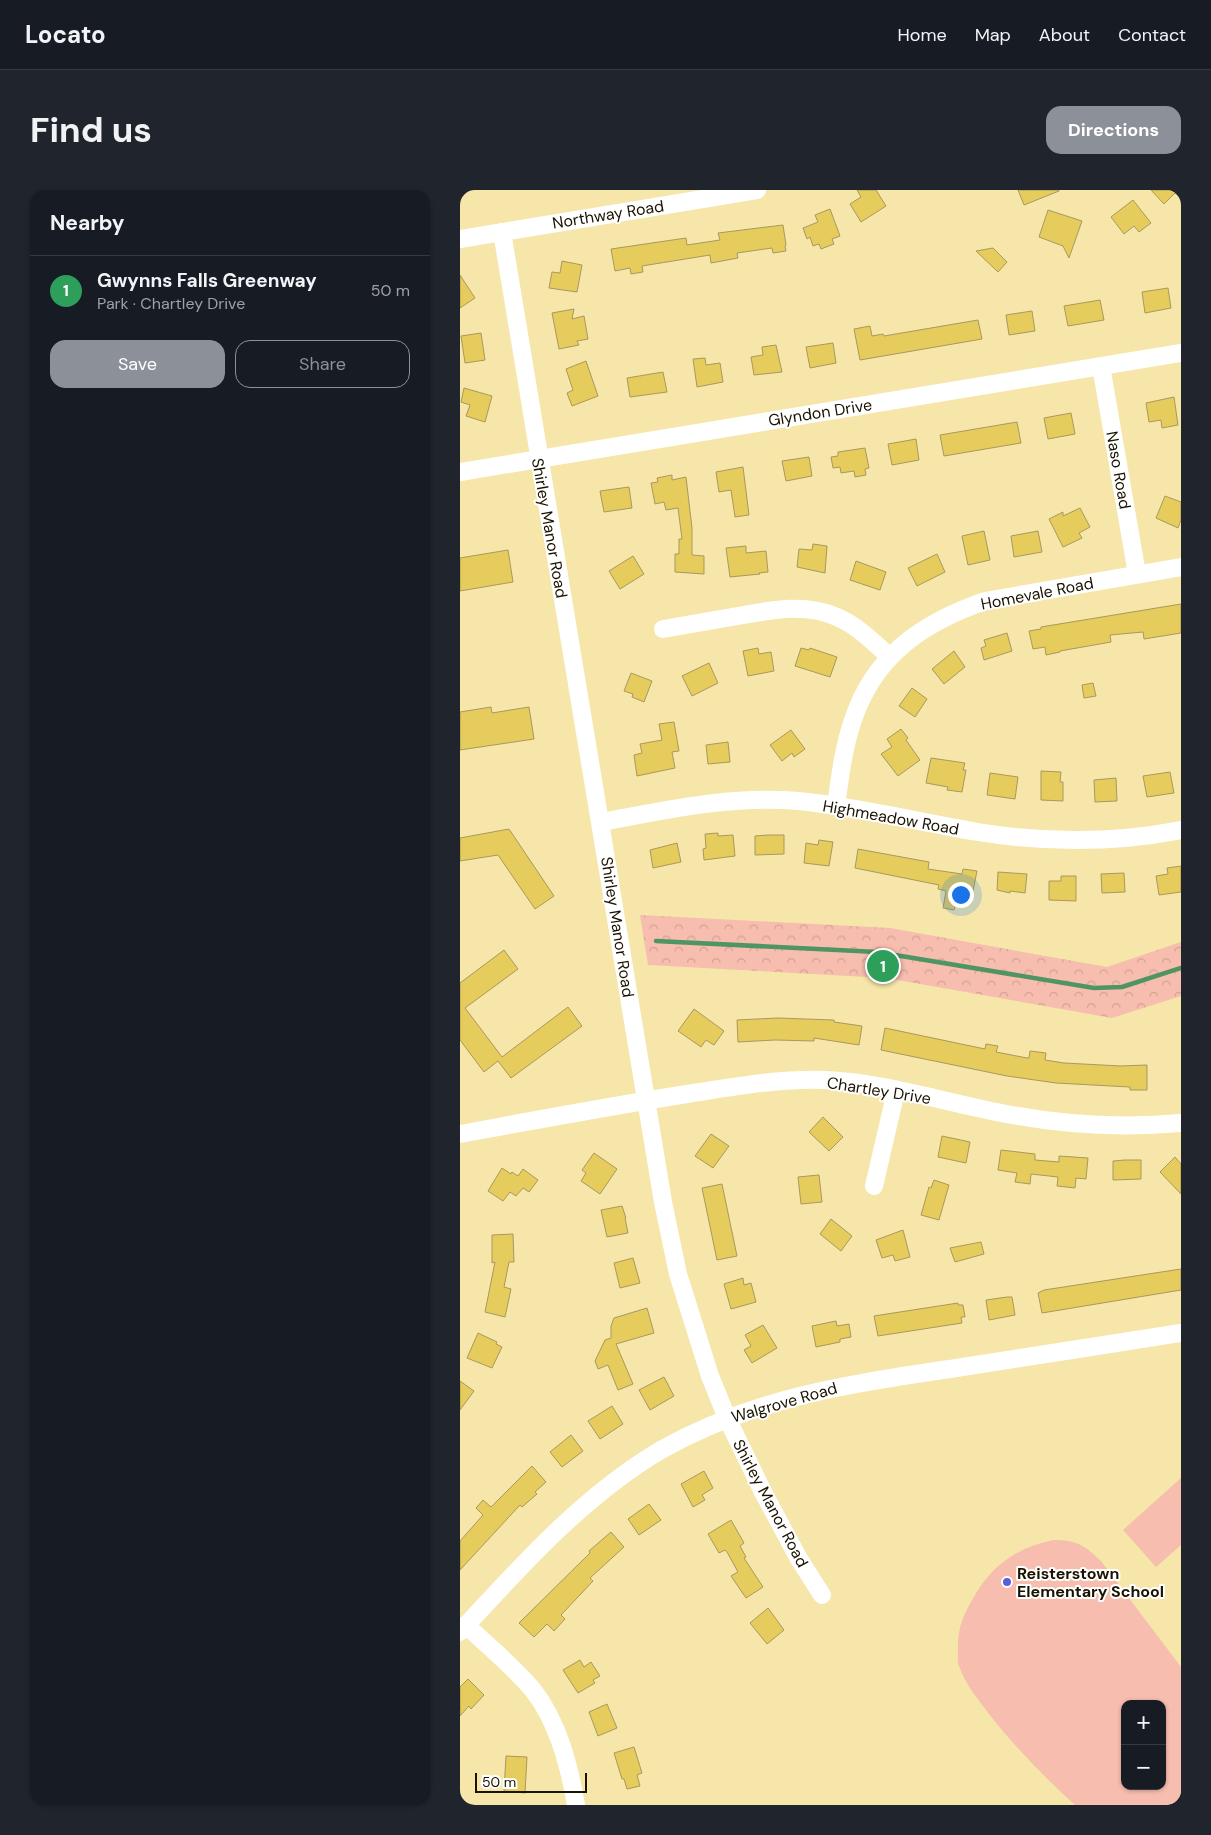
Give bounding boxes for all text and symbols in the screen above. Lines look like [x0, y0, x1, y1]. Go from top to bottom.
text: Locato [25, 19, 106, 50]
text: Home [897, 23, 947, 47]
text: Map [975, 23, 1011, 47]
text: About [1039, 23, 1090, 47]
text: Contact [1118, 23, 1186, 47]
button: Directions [1046, 106, 1181, 154]
text: Find us [30, 107, 152, 153]
street label: Northway Road [551, 195, 665, 234]
text: Nearby [50, 209, 124, 237]
text: Gwynns Falls Greenway [97, 268, 317, 293]
text: 1 [63, 280, 69, 301]
text: 50 m [371, 280, 410, 301]
text: Park · Chartley Drive [97, 293, 245, 314]
button: Save [50, 340, 225, 388]
button: Share [235, 340, 410, 388]
street label: Glyndon Drive [767, 394, 873, 431]
street label: Naso Road [1101, 429, 1136, 511]
street label: Shirley Manor Road [527, 456, 572, 600]
street label: Homevale Road [979, 572, 1095, 615]
street label: Highmeadow Road [821, 795, 961, 840]
street label: Shirley Manor Road [596, 855, 639, 999]
your location [948, 882, 974, 908]
pin: 1 [867, 947, 899, 985]
street label: Chartley Drive [825, 1072, 932, 1109]
street label: Walgrove Road [729, 1377, 840, 1428]
street label: Shirley Manor Road [728, 1436, 813, 1571]
place label: Reisterstown Elementary School [1017, 1563, 1164, 1602]
marker: Reisterstown Elementary School [1001, 1576, 1013, 1588]
map controls [1121, 1700, 1166, 1790]
button: + [1121, 1700, 1166, 1745]
button: − [1121, 1745, 1166, 1790]
scale bar [475, 1770, 588, 1793]
text: 50 m [482, 1773, 516, 1791]

